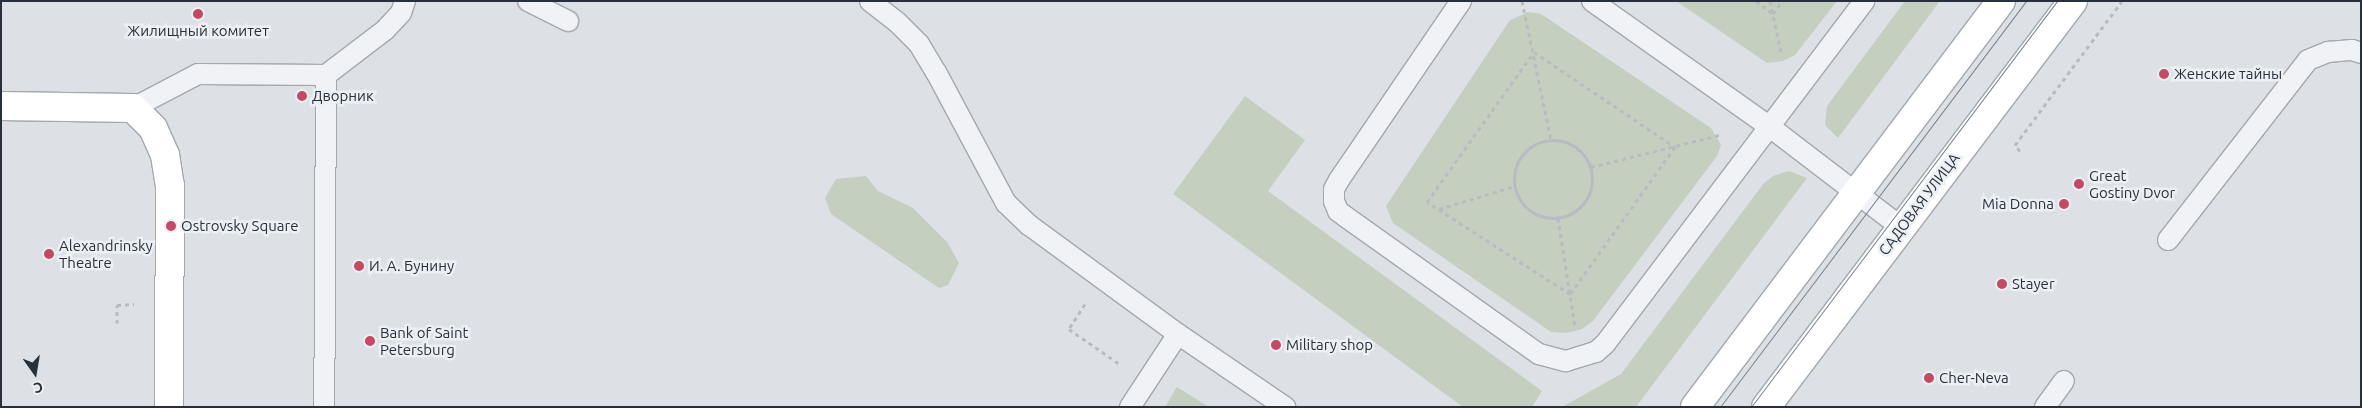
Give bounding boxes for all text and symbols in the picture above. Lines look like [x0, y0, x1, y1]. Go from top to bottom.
marker: Жилищный комитет [192, 8, 204, 20]
place label: Жилищный комитет [127, 22, 269, 40]
place label: Женские тайны [2174, 65, 2282, 83]
marker: Женские тайны [2158, 68, 2170, 80]
place label: Дворник [312, 87, 374, 105]
marker: Дворник [296, 90, 308, 102]
street label: САДОВАЯ УЛИЦА [1875, 149, 1963, 259]
place label: Great Gostiny Dvor [2089, 166, 2175, 201]
marker: Great Gostiny Dvor [2073, 178, 2085, 190]
place label: Mia Donna [1982, 195, 2054, 213]
marker: Mia Donna [2058, 198, 2070, 210]
place label: Ostrovsky Square [181, 217, 298, 235]
marker: Ostrovsky Square [165, 220, 177, 232]
place label: Alexandrinsky Theatre [59, 236, 153, 271]
marker: Alexandrinsky Theatre [43, 248, 55, 260]
place label: И. А. Бунину [369, 257, 454, 275]
marker: И. А. Бунину [353, 260, 365, 272]
place label: Stayer [2012, 275, 2055, 293]
marker: Stayer [1996, 278, 2008, 290]
place label: Bank of Saint Petersburg [380, 323, 468, 358]
marker: Bank of Saint Petersburg [364, 335, 376, 347]
place label: Military shop [1286, 336, 1373, 354]
marker: Military shop [1270, 339, 1282, 351]
north arrow [10, 348, 60, 398]
place label: Cher-Neva [1939, 369, 2009, 387]
marker: Cher-Neva [1923, 372, 1935, 384]
text: С [32, 379, 45, 396]

